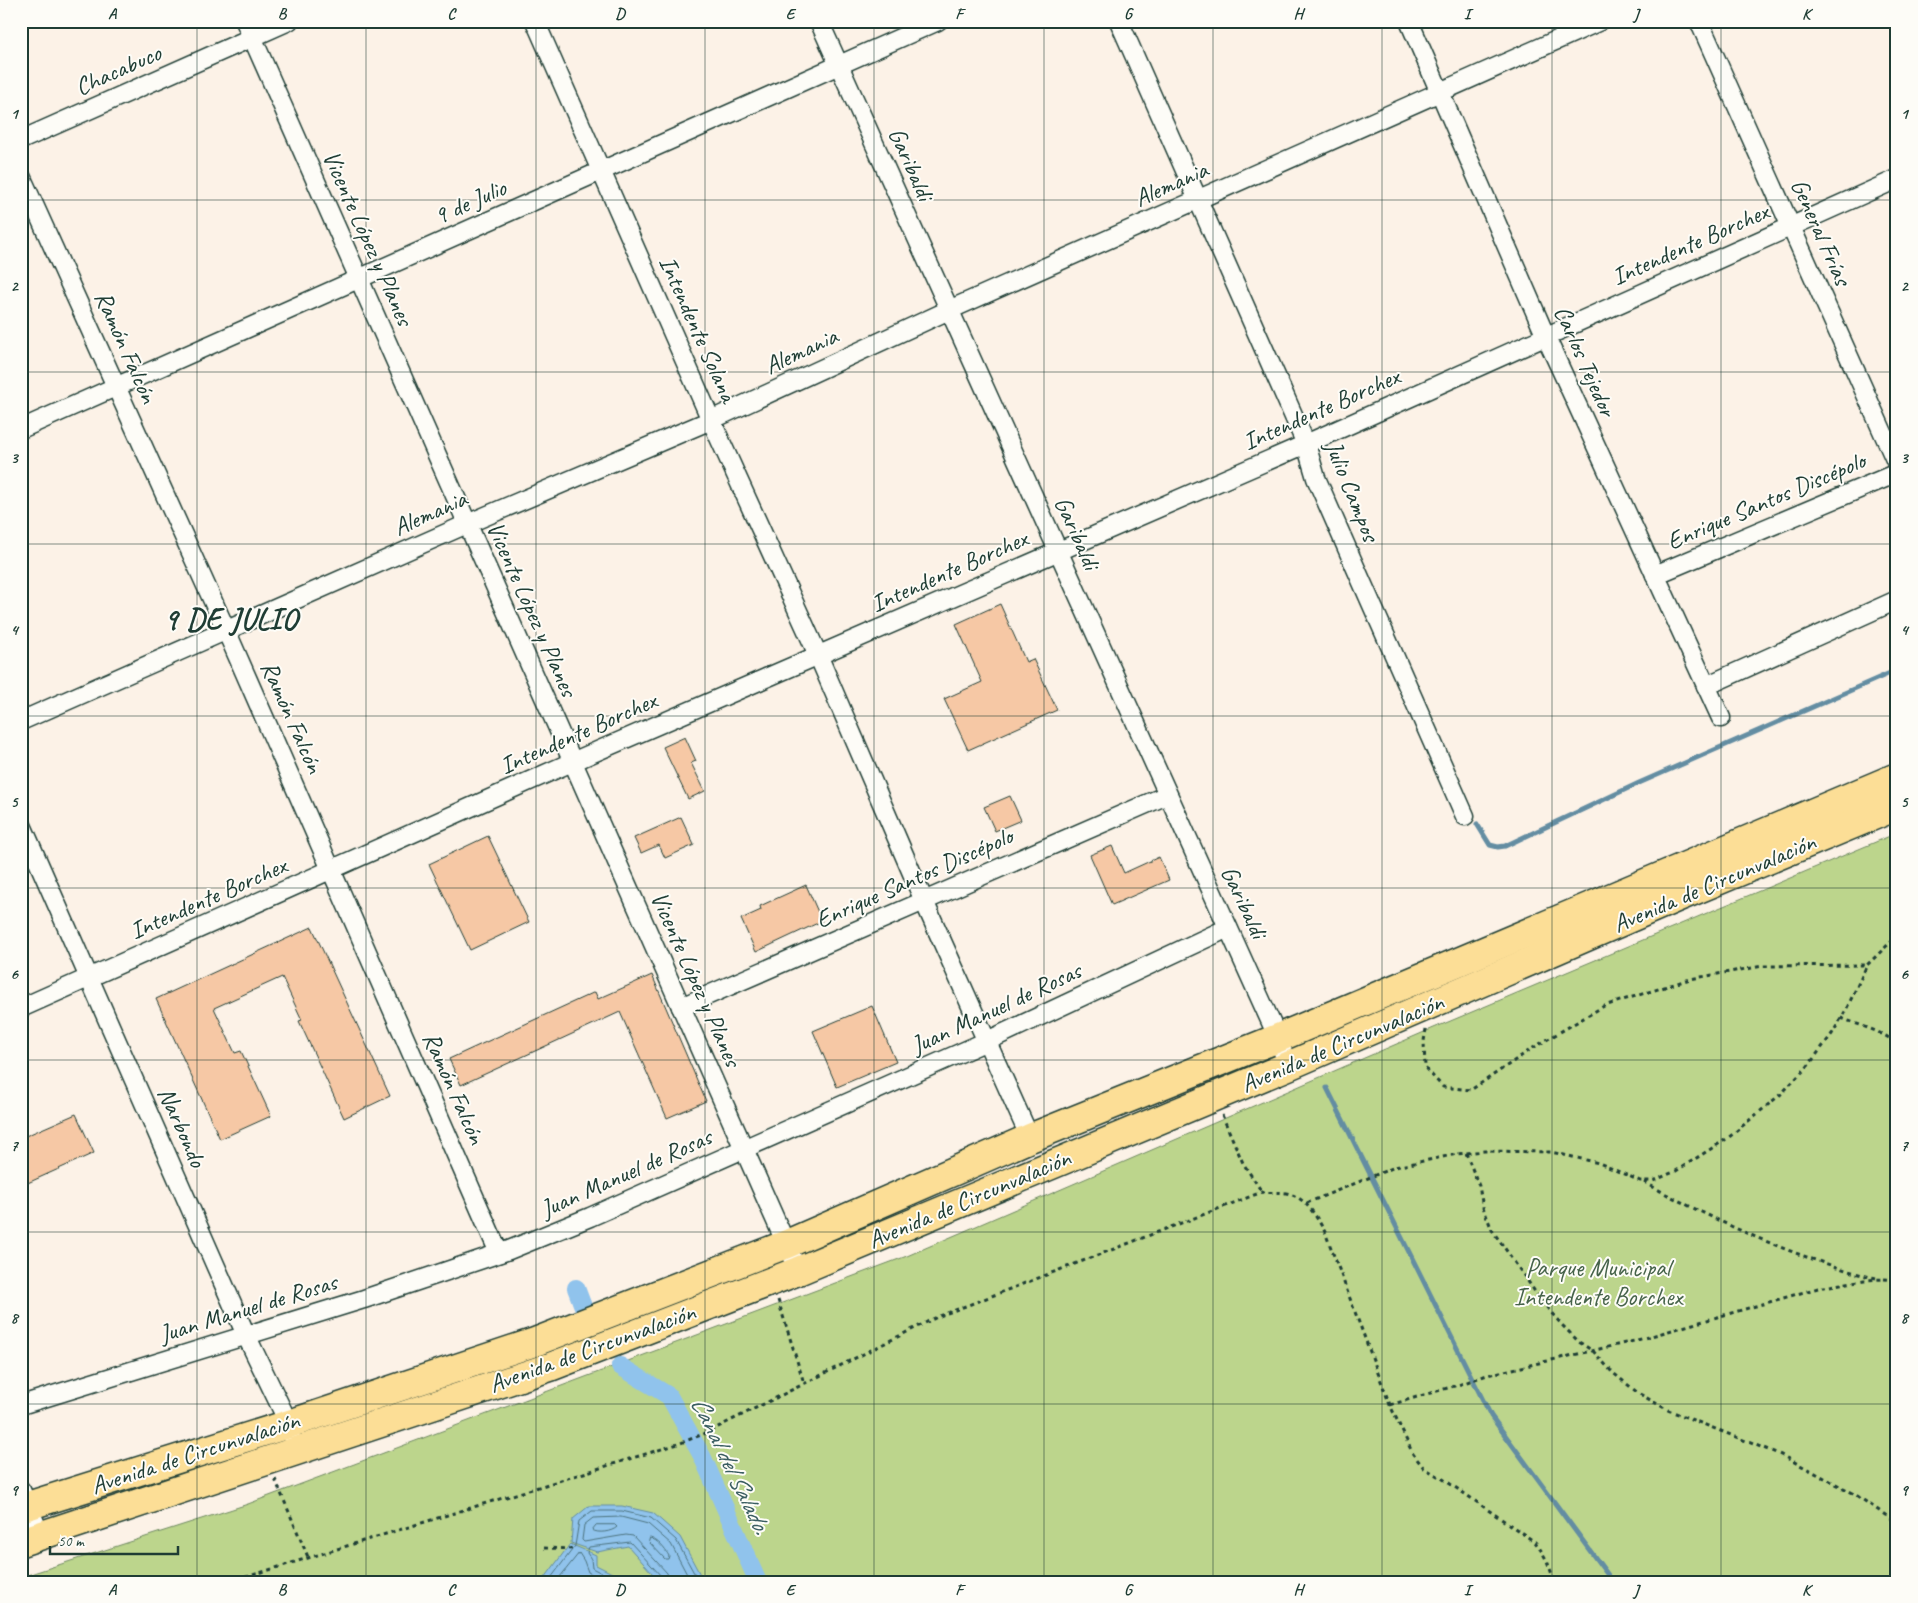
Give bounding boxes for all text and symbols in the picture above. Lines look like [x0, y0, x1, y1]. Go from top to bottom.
text: A [108, 4, 118, 24]
text: B [278, 4, 288, 24]
text: C [447, 4, 457, 24]
text: D [615, 4, 626, 24]
text: E [786, 4, 797, 24]
text: F [955, 4, 966, 24]
text: G [1124, 4, 1134, 24]
text: H [1293, 4, 1305, 24]
text: I [1464, 4, 1474, 24]
text: J [1632, 4, 1641, 24]
text: K [1802, 4, 1814, 24]
street label: Chacabuco [70, 36, 167, 103]
text: 1 [10, 104, 19, 124]
text: 1 [1900, 104, 1909, 124]
street label: Garibaldi [881, 122, 943, 209]
street label: Vicente López y Planes [315, 146, 422, 333]
street label: Alemania [1129, 153, 1215, 214]
street label: 9 de Julio [429, 171, 512, 232]
street label: General Frías [1783, 174, 1860, 293]
street label: Intendente Borchex [1607, 194, 1775, 293]
street label: Intendente Solana [651, 251, 746, 410]
text: 2 [10, 276, 19, 296]
text: 2 [1900, 276, 1909, 296]
street label: Ramón Falcón [87, 286, 165, 409]
street label: Carlos Tejedor [1546, 300, 1624, 423]
street label: Alemania [759, 319, 845, 382]
street label: Intendente Borchex [1238, 359, 1406, 458]
street label: Julio Campos [1317, 435, 1388, 548]
street label: Enrique Santos Discépolo [1662, 443, 1873, 557]
text: 3 [10, 448, 19, 468]
text: 3 [1900, 448, 1909, 468]
street label: Alemania [388, 482, 474, 543]
street label: Garibaldi [1047, 491, 1109, 578]
street label: Vicente López y Planes [479, 517, 586, 704]
street label: Intendente Borchex [866, 521, 1034, 620]
district label: 9 DE JULIO [164, 600, 301, 638]
text: 4 [10, 620, 19, 640]
text: 4 [1900, 620, 1909, 640]
street label: Ramón Falcón [253, 656, 331, 779]
street label: Intendente Borchex [495, 683, 663, 782]
text: 5 [11, 792, 20, 812]
text: 5 [1901, 792, 1910, 812]
street label: Enrique Santos Discépolo [810, 819, 1021, 936]
street label: Avenida de Circunvalación [1608, 826, 1821, 940]
street label: Intendente Borchex [125, 848, 293, 947]
street label: Garibaldi [1213, 861, 1276, 946]
street label: Vicente López y Planes [643, 887, 750, 1074]
street label: Juan Manuel de Rosas [905, 954, 1088, 1062]
text: 6 [10, 964, 19, 984]
text: 6 [1900, 964, 1909, 984]
street label: Avenida de Circunvalación [1236, 986, 1449, 1100]
street label: Ramón Falcón [415, 1027, 493, 1150]
street label: Narbondo [150, 1082, 214, 1173]
street label: Juan Manuel de Rosas [535, 1120, 719, 1225]
text: 7 [10, 1136, 19, 1156]
text: 7 [1900, 1136, 1909, 1156]
street label: Avenida de Circunvalación [863, 1142, 1076, 1256]
park label: Parque Municipal Intendente Borchex [1514, 1252, 1684, 1313]
street label: Juan Manuel de Rosas [154, 1265, 343, 1350]
street label: Avenida de Circunvalación [484, 1296, 700, 1400]
text: 8 [10, 1308, 19, 1328]
text: 8 [1900, 1308, 1909, 1328]
water label: Canal del Salado. [684, 1391, 779, 1540]
street label: Avenida de Circunvalación [87, 1404, 304, 1502]
text: 9 [10, 1480, 19, 1500]
text: 9 [1900, 1480, 1909, 1500]
scale bar [50, 1523, 178, 1555]
text: 50 m [58, 1532, 85, 1551]
text: A [108, 1580, 118, 1600]
text: B [278, 1580, 288, 1600]
text: C [447, 1580, 457, 1600]
text: D [615, 1580, 626, 1600]
text: E [786, 1580, 797, 1600]
text: F [955, 1580, 966, 1600]
text: G [1124, 1580, 1134, 1600]
text: H [1293, 1580, 1305, 1600]
text: I [1464, 1580, 1474, 1600]
text: J [1632, 1580, 1641, 1600]
text: K [1802, 1580, 1814, 1600]

